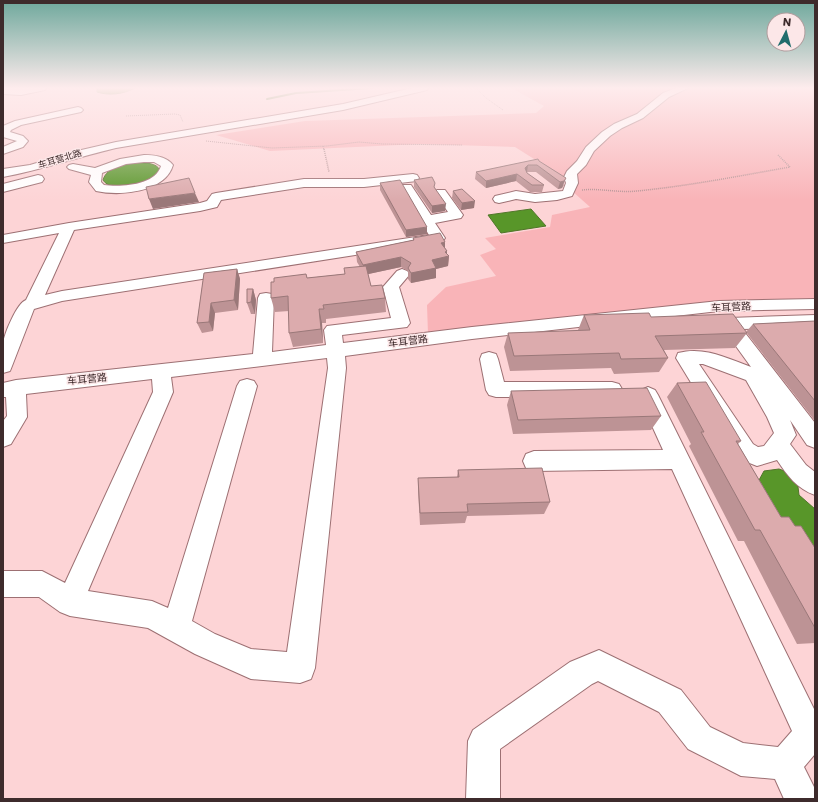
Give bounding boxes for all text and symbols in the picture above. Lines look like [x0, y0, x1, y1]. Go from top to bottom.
north arrow [766, 12, 806, 52]
text: N [782, 14, 792, 30]
street label: 车耳营北路 [37, 147, 83, 171]
street label: 车耳营路 [711, 298, 751, 316]
street label: 车耳营路 [387, 331, 429, 351]
street label: 车耳营路 [66, 369, 108, 389]

